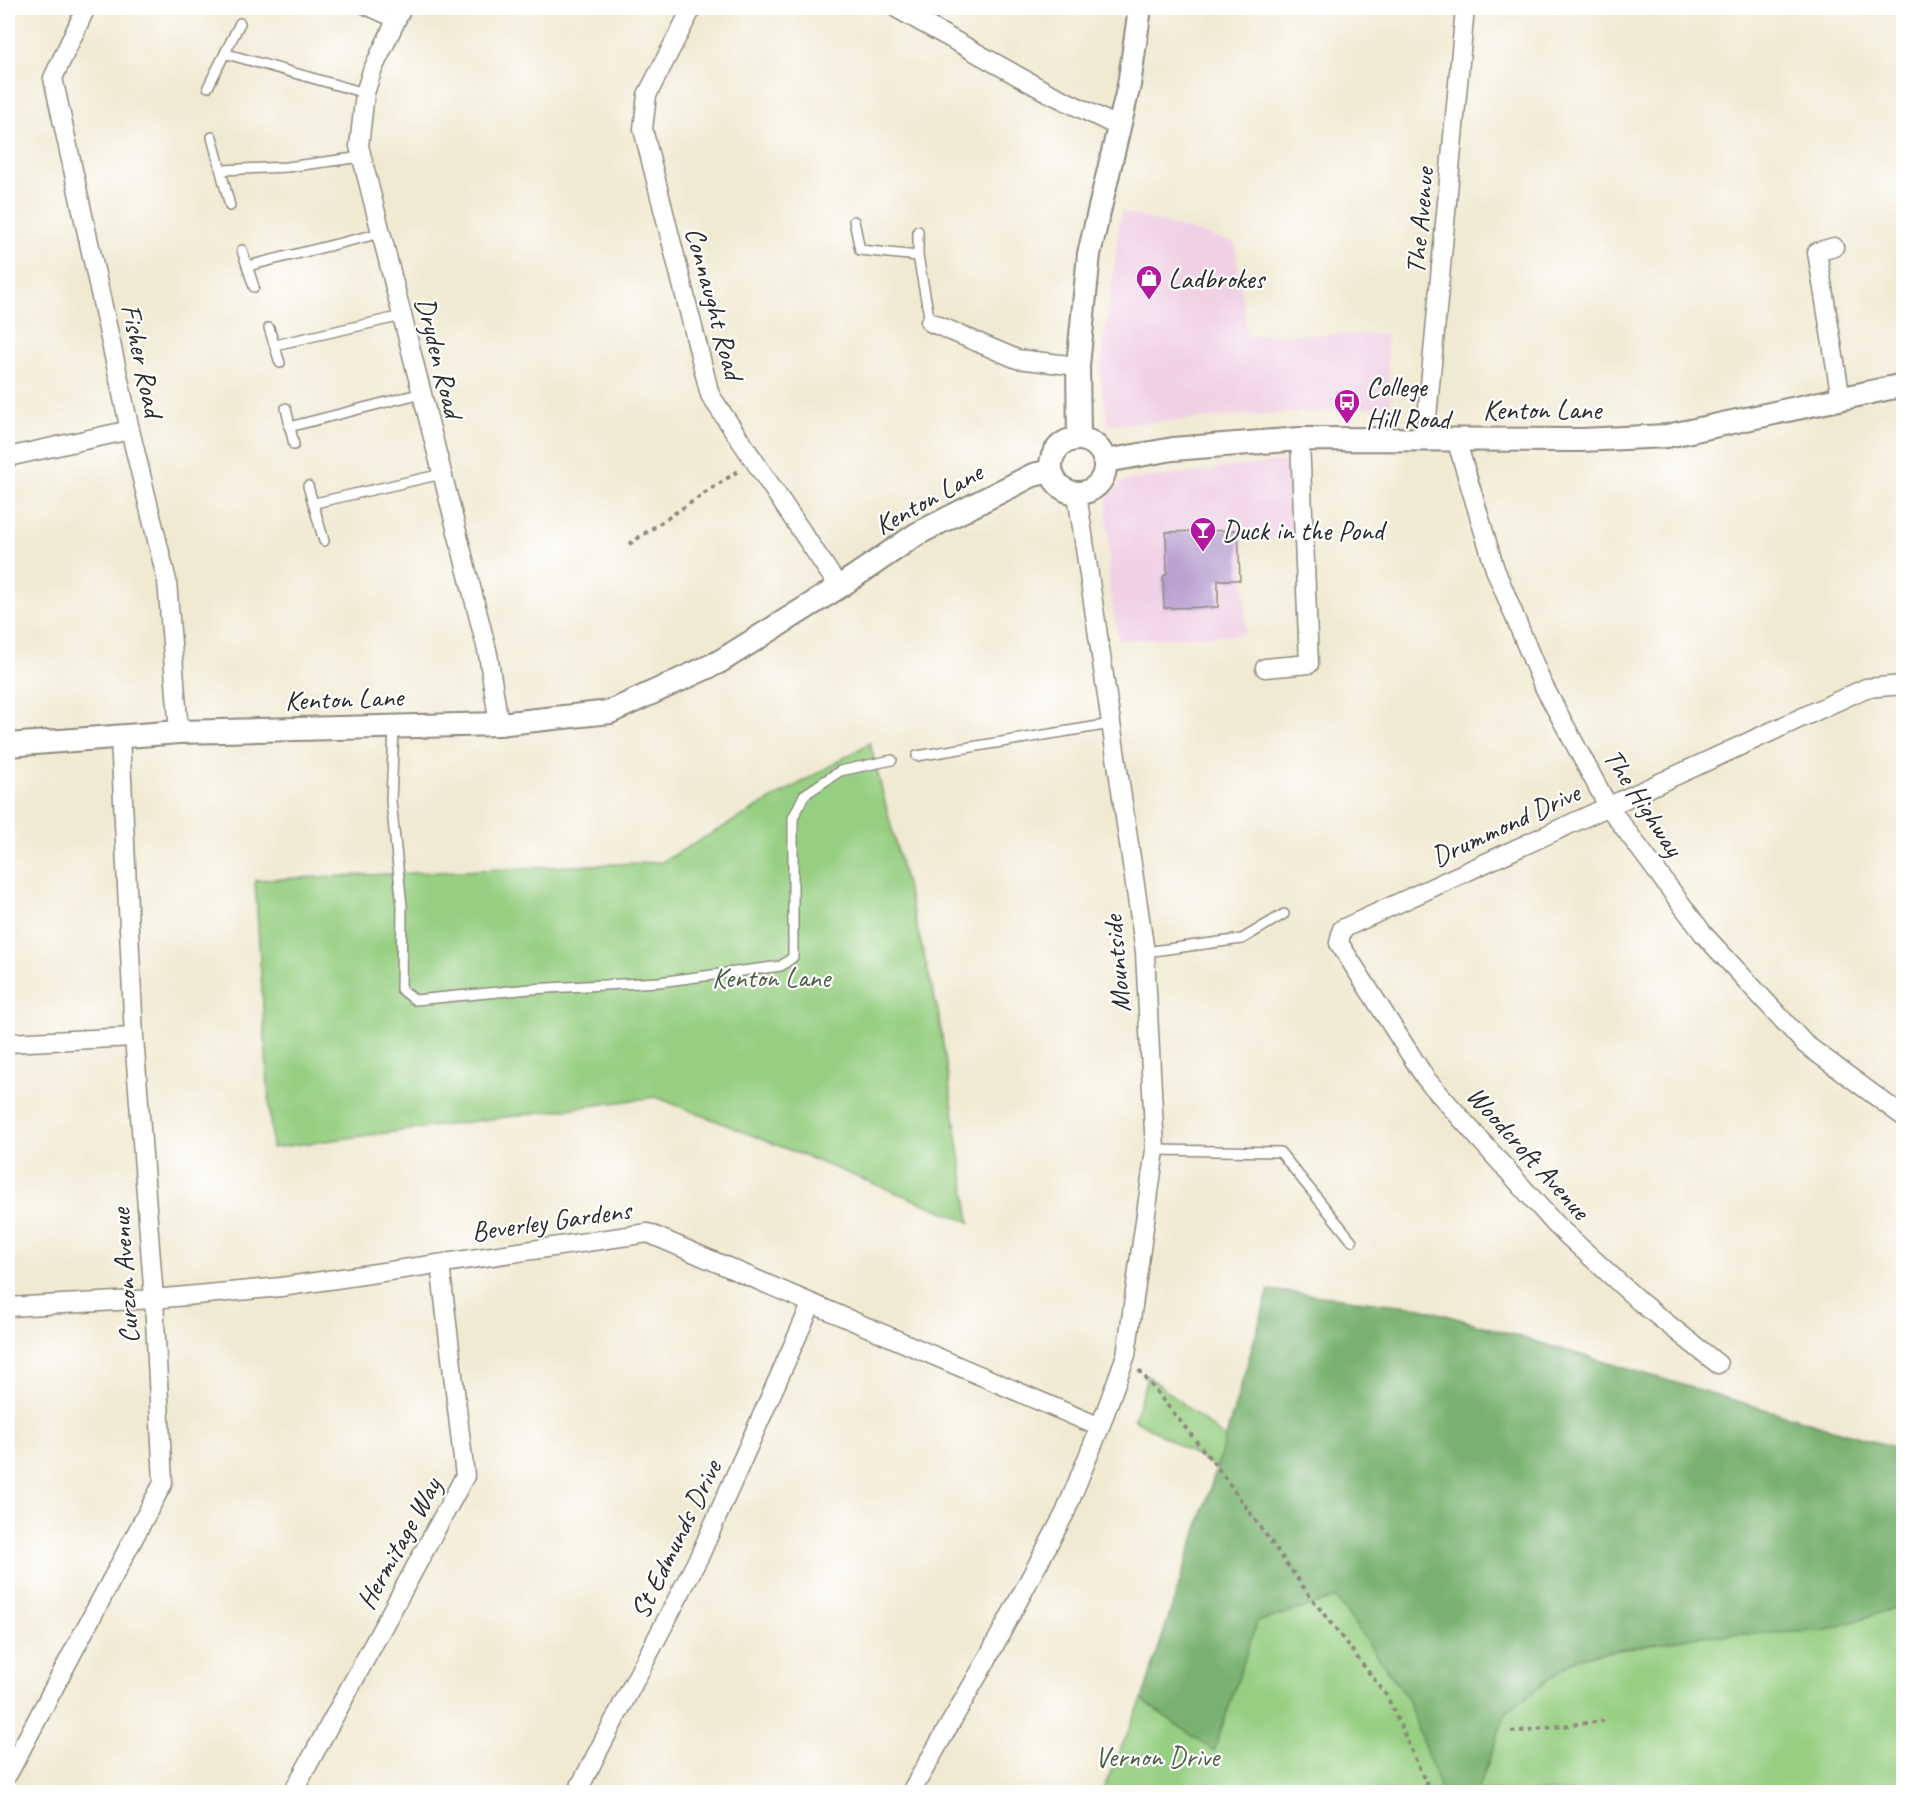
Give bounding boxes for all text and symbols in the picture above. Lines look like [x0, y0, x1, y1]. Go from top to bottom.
street label: The Avenue [1397, 164, 1442, 276]
street label: Connaught Road [677, 223, 753, 387]
place label: Ladbrokes [1168, 261, 1267, 296]
shop icon: Ladbrokes [1134, 263, 1164, 301]
street label: Dryden Road [408, 293, 472, 425]
street label: Fisher Road [114, 301, 172, 424]
place label: College Hill Road [1366, 369, 1454, 436]
bus stop icon: College Hill Road [1332, 387, 1362, 425]
street label: Kenton Lane [1483, 392, 1603, 427]
street label: Kenton Lane [868, 454, 990, 542]
place label: Duck in the Pond [1222, 513, 1388, 548]
bar icon: Duck in the Pond [1188, 515, 1218, 553]
street label: Kenton Lane [284, 679, 406, 718]
street label: The Highway [1596, 742, 1693, 865]
street label: Drummond Drive [1425, 774, 1587, 874]
street label: Mountside [1095, 912, 1138, 1014]
park label: Kenton Lane [712, 960, 832, 995]
street label: Woodcroft Avenue [1459, 1078, 1599, 1228]
street label: Beverley Gardens [469, 1192, 635, 1249]
street label: Curzon Avenue [102, 1205, 147, 1345]
street label: St Edmunds Drive [622, 1452, 730, 1624]
street label: Hermitage Way [348, 1469, 450, 1615]
park label: Vernon Drive [1095, 1739, 1221, 1774]

